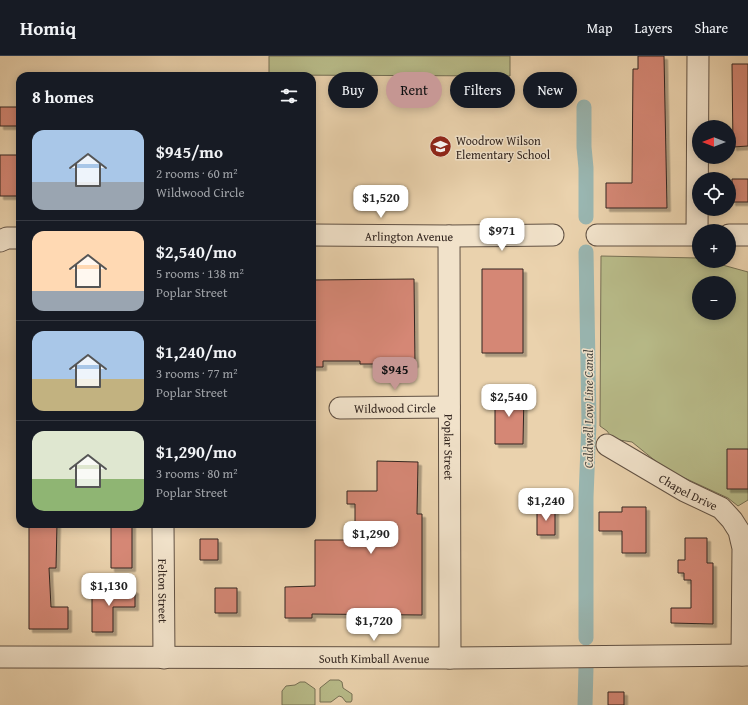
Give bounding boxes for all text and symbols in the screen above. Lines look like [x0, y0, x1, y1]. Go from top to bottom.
text: Homiq [20, 14, 76, 42]
text: Map [587, 18, 613, 38]
text: Layers [635, 18, 673, 38]
text: Share [695, 18, 728, 38]
chip: Buy [328, 72, 378, 108]
chip: Rent [386, 72, 442, 108]
chip: Filters [450, 72, 515, 108]
chip: New [523, 72, 577, 108]
text: 8 homes [32, 84, 94, 109]
icon: filters [278, 85, 300, 107]
north arrow [692, 120, 736, 164]
map controls [692, 120, 736, 320]
place label: Woodrow Wilson Elementary School [456, 132, 551, 163]
school or university icon: Woodrow Wilson Elementary School [428, 134, 454, 160]
text: $945/mo [156, 139, 223, 164]
icon: home [64, 146, 112, 194]
text: 2 rooms · 60 m² [156, 164, 238, 183]
button: locate [692, 172, 736, 216]
text: Wildwood Circle [156, 183, 245, 202]
pin: $1,520 [348, 185, 414, 219]
text: $1,520 [362, 188, 400, 207]
pin: $971 [478, 218, 526, 252]
text: $971 [489, 221, 515, 240]
button: + [692, 224, 736, 268]
street label: Arlington Avenue [365, 227, 454, 245]
text: $2,540/mo [156, 239, 237, 264]
icon: home [64, 247, 112, 295]
text: 5 rooms · 138 m² [156, 264, 244, 283]
button: − [692, 276, 736, 320]
text: Poplar Street [156, 283, 228, 302]
text: $1,240/mo [156, 339, 237, 364]
icon: home [64, 347, 112, 395]
water label: Caldwell Low Line Canal [579, 350, 598, 468]
pin: $945 [371, 357, 419, 391]
text: $945 [382, 360, 408, 379]
text: 3 rooms · 77 m² [156, 364, 238, 383]
text: Poplar Street [156, 383, 228, 402]
pin: $2,540 [476, 384, 542, 418]
text: $2,540 [490, 387, 528, 406]
street label: Wildwood Circle [354, 399, 436, 416]
street label: Poplar Street [441, 414, 458, 481]
text: $1,290/mo [156, 439, 237, 464]
icon: home [64, 447, 112, 495]
text: 3 rooms · 80 m² [156, 464, 238, 483]
street label: Chapel Drive [656, 469, 721, 514]
text: Poplar Street [156, 483, 228, 502]
pin: $1,240 [513, 488, 579, 522]
text: $1,240 [527, 491, 565, 510]
pin: $1,290 [338, 521, 404, 555]
text: $1,290 [352, 524, 390, 543]
street label: Felton Street [155, 559, 172, 624]
pin: $1,130 [76, 573, 142, 607]
text: $1,130 [90, 576, 128, 595]
pin: $1,720 [341, 608, 407, 642]
text: $1,720 [355, 611, 393, 630]
street label: South Kimball Avenue [319, 649, 430, 666]

